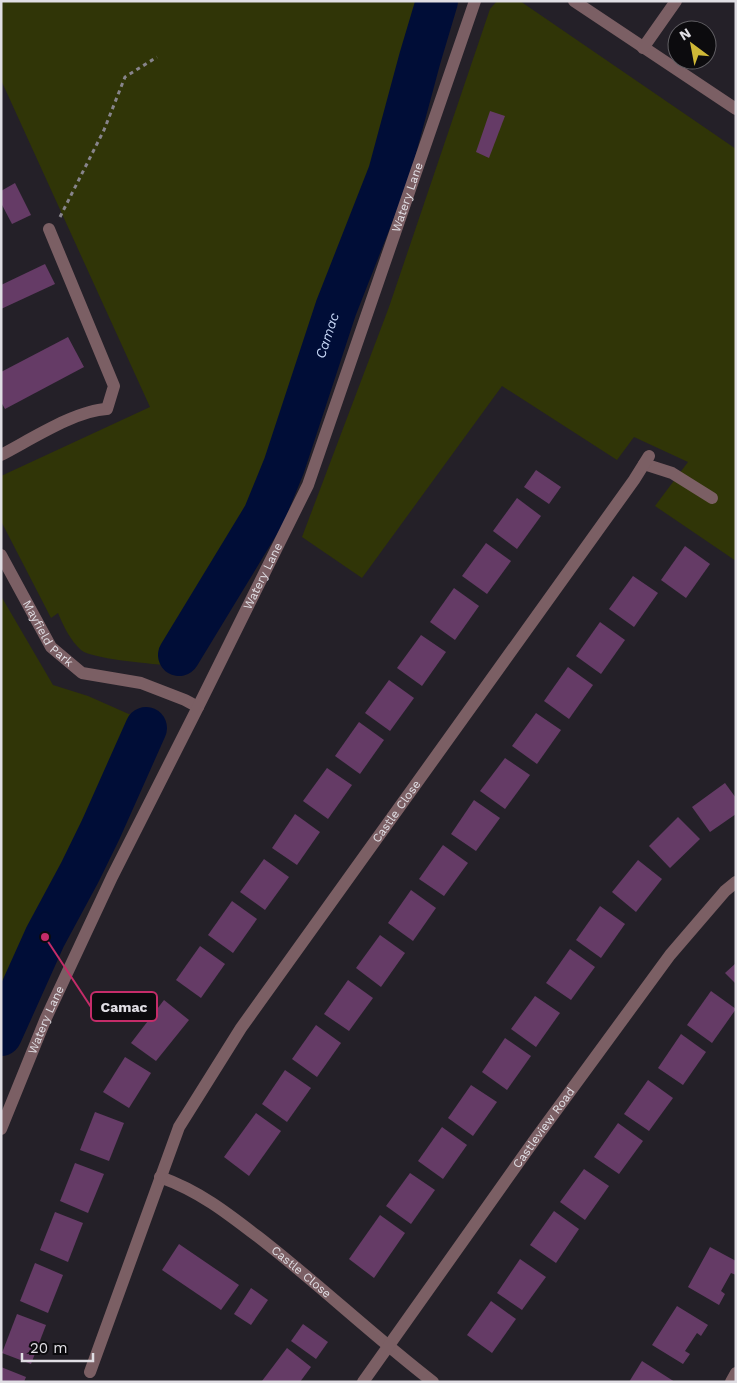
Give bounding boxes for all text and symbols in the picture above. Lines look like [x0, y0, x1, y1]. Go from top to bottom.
north arrow [667, 20, 717, 70]
text: N [676, 24, 694, 44]
street label: Watery Lane [389, 161, 426, 234]
water label: Camac [312, 310, 342, 361]
street label: Watery Lane [240, 540, 285, 612]
street label: Mayfield Park [20, 598, 76, 670]
street label: Castle Close [369, 777, 423, 845]
street label: Watery Lane [25, 984, 67, 1056]
callout: Camac [91, 992, 157, 1021]
text: Camac [101, 999, 147, 1015]
street label: Castleview Road [510, 1085, 578, 1171]
street label: Castle Close [268, 1243, 334, 1301]
scale bar [22, 1330, 94, 1362]
text: 20 m [30, 1339, 68, 1357]

